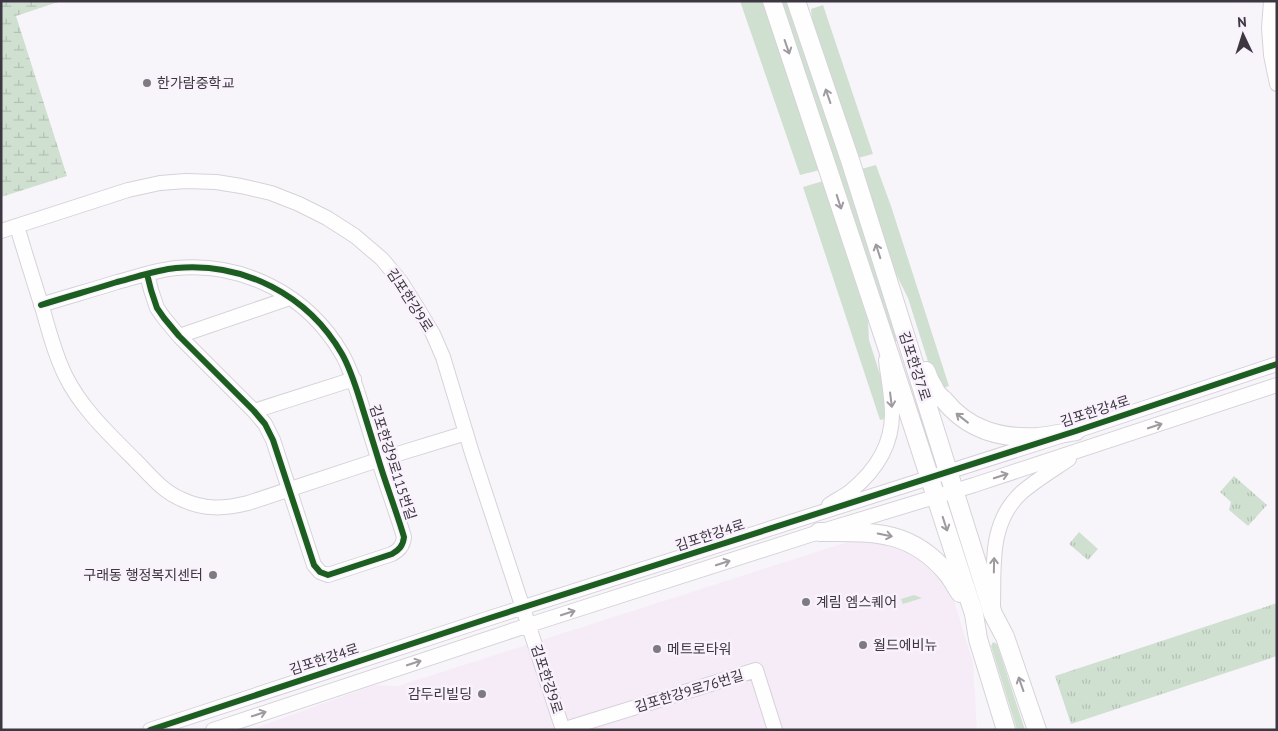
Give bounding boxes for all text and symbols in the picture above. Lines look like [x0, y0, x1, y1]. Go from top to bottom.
north arrow [1218, 10, 1268, 60]
text: N [1237, 13, 1247, 31]
one-way arrow [783, 39, 792, 55]
place label: 한가람중학교 [157, 74, 234, 92]
marker: 한가람중학교 [141, 77, 153, 89]
one-way arrow [823, 89, 832, 104]
one-way arrow [835, 193, 844, 209]
one-way arrow [873, 243, 882, 259]
street label: 김포한강9로 [383, 265, 437, 335]
street label: 김포한강7로 [895, 329, 935, 403]
street label: 김포한강4로 [1058, 391, 1132, 431]
one-way arrow [886, 392, 896, 408]
street label: 김포한강9로115번길 [366, 402, 420, 522]
one-way arrow [955, 412, 968, 423]
one-way arrow [1147, 420, 1163, 430]
one-way arrow [992, 471, 1008, 481]
street label: 김포한강4로 [673, 515, 747, 555]
one-way arrow [940, 516, 950, 532]
one-way arrow [877, 531, 893, 540]
one-way arrow [714, 557, 730, 567]
one-way arrow [989, 557, 999, 574]
place label: 구래동 행정복지센터 [83, 566, 203, 584]
marker: 구래동 행정복지센터 [207, 569, 219, 581]
place label: 계림 엠스퀘어 [816, 593, 897, 611]
marker: 계림 엠스퀘어 [800, 596, 812, 608]
one-way arrow [560, 607, 576, 617]
place label: 월드에비뉴 [873, 636, 938, 654]
street label: 김포한강4로 [287, 639, 361, 679]
marker: 월드에비뉴 [857, 639, 869, 651]
place label: 메트로타워 [667, 640, 731, 658]
street label: 김포한강9로 [527, 642, 567, 716]
marker: 메트로타워 [651, 643, 663, 655]
one-way arrow [405, 658, 421, 668]
street label: 김포한강9로76번길 [632, 666, 746, 716]
one-way arrow [1016, 676, 1025, 692]
place label: 감두리빌딩 [408, 685, 472, 703]
marker: 감두리빌딩 [476, 688, 488, 700]
one-way arrow [251, 709, 267, 719]

